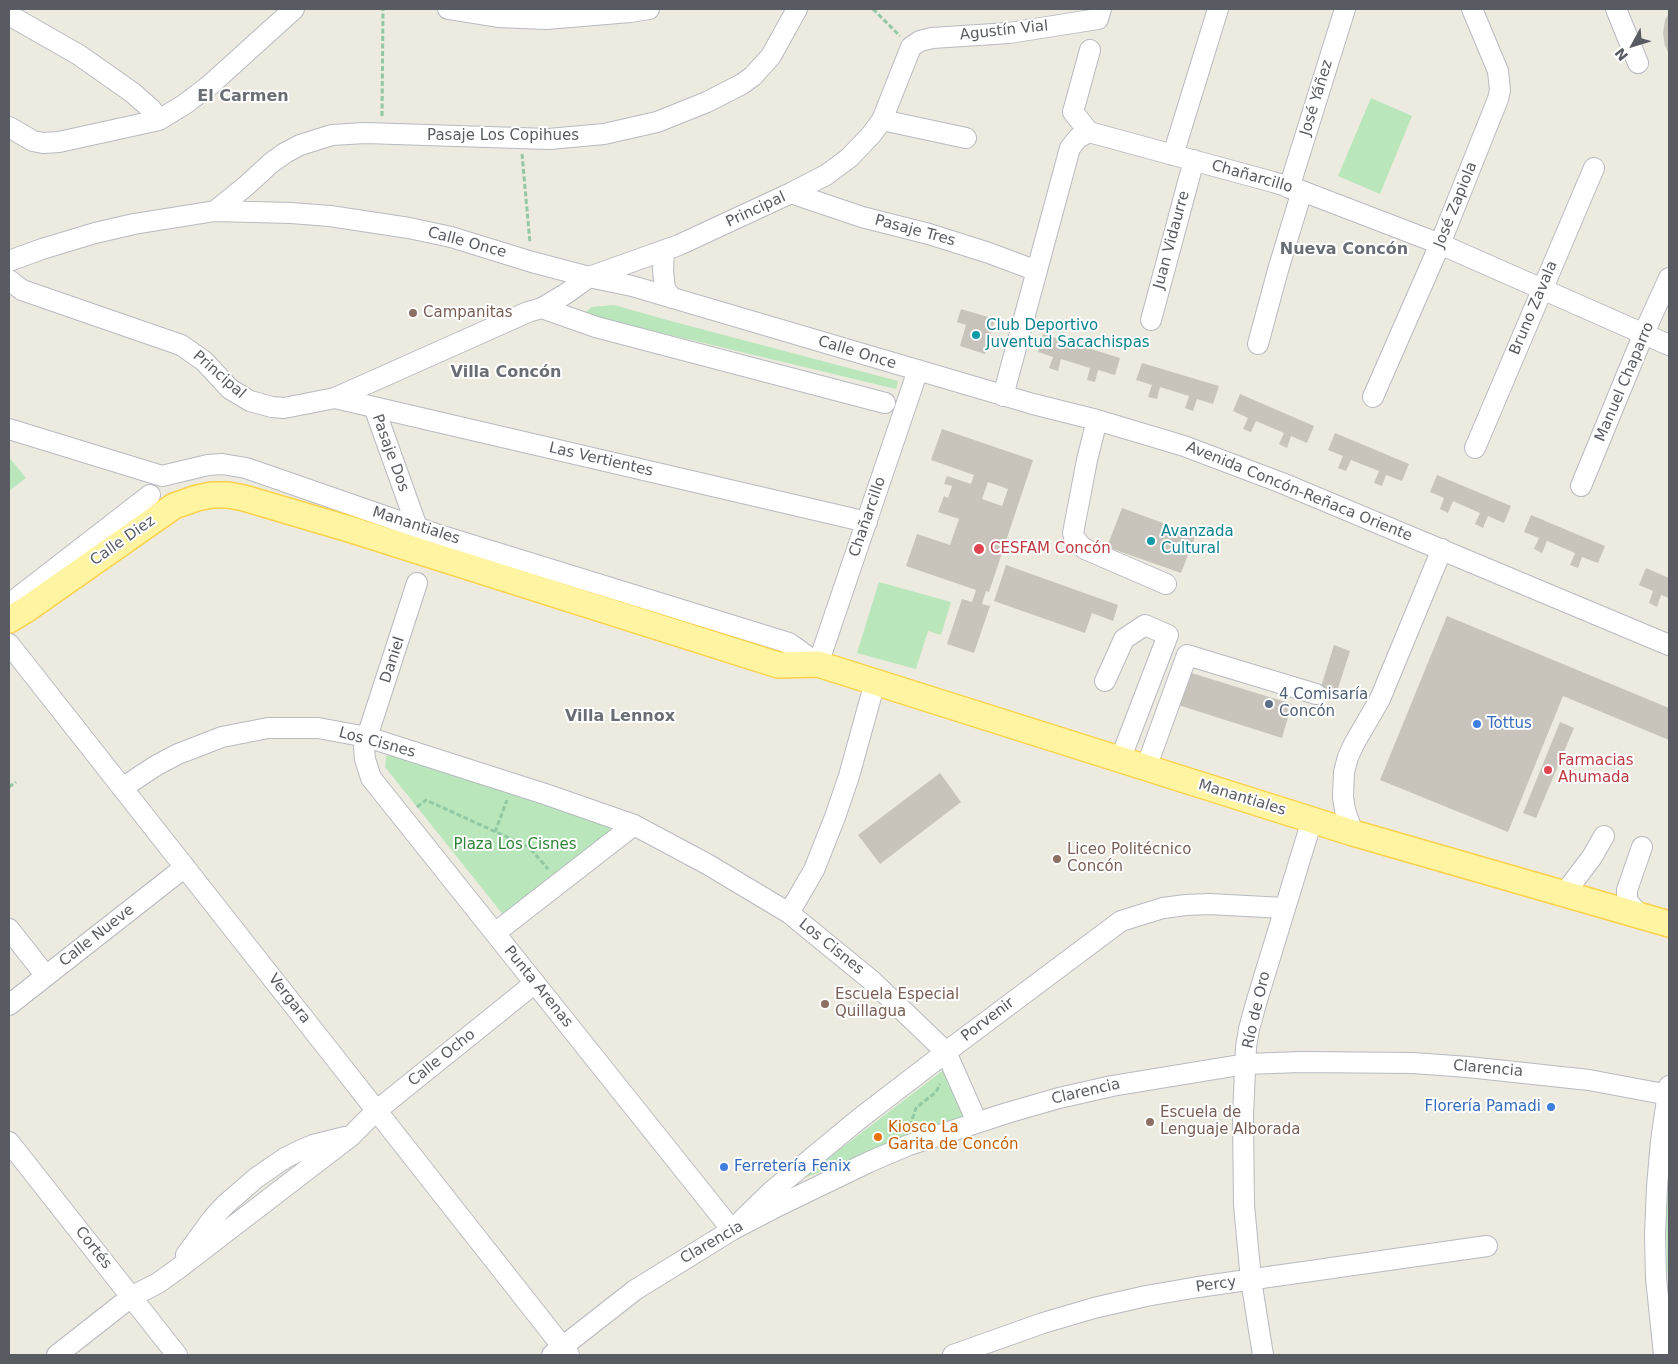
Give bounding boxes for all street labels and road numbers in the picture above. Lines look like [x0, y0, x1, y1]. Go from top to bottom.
street label: Agustín Vial [959, 17, 1049, 45]
street label: José Yáñez [1297, 58, 1337, 138]
street label: Pasaje Los Copihues [427, 127, 579, 145]
street label: Chañarcillo [1209, 157, 1295, 197]
street label: José Zapiola [1431, 159, 1481, 251]
street label: Principal [723, 188, 789, 232]
street label: Juan Vidaurre [1150, 189, 1194, 291]
street label: Pasaje Tres [873, 212, 957, 250]
street label: Calle Once [426, 224, 508, 262]
street label: Bruno Zavala [1506, 258, 1562, 358]
street label: Manuel Chaparro [1592, 320, 1658, 444]
street label: Calle Once [816, 333, 898, 373]
street label: Principal [189, 347, 249, 403]
street label: Pasaje Dos [368, 412, 412, 494]
street label: Avenida Concón-Reñaca Oriente [1183, 438, 1415, 546]
street label: Las Vertientes [547, 439, 655, 481]
street label: Chañarcillo [846, 475, 890, 559]
street label: Manantiales [370, 503, 462, 549]
street label: Calle Diez [87, 512, 159, 570]
street label: Daniel [377, 634, 409, 686]
street label: Los Cisnes [337, 724, 417, 762]
street label: Manantiales [1196, 776, 1288, 820]
street label: Calle Nueve [56, 901, 138, 971]
street label: Los Cisnes [795, 915, 867, 979]
street label: Punta Arenas [500, 943, 576, 1031]
street label: Vergara [264, 970, 314, 1028]
street label: Río de Oro [1239, 970, 1275, 1050]
street label: Porvenir [958, 994, 1018, 1046]
street label: Calle Ocho [405, 1026, 479, 1090]
street label: Clarencia [1452, 1057, 1524, 1081]
street label: Clarencia [1050, 1075, 1122, 1109]
street label: Clarencia [677, 1218, 747, 1268]
street label: Cortés [71, 1223, 115, 1273]
street label: Percy [1195, 1273, 1237, 1297]

